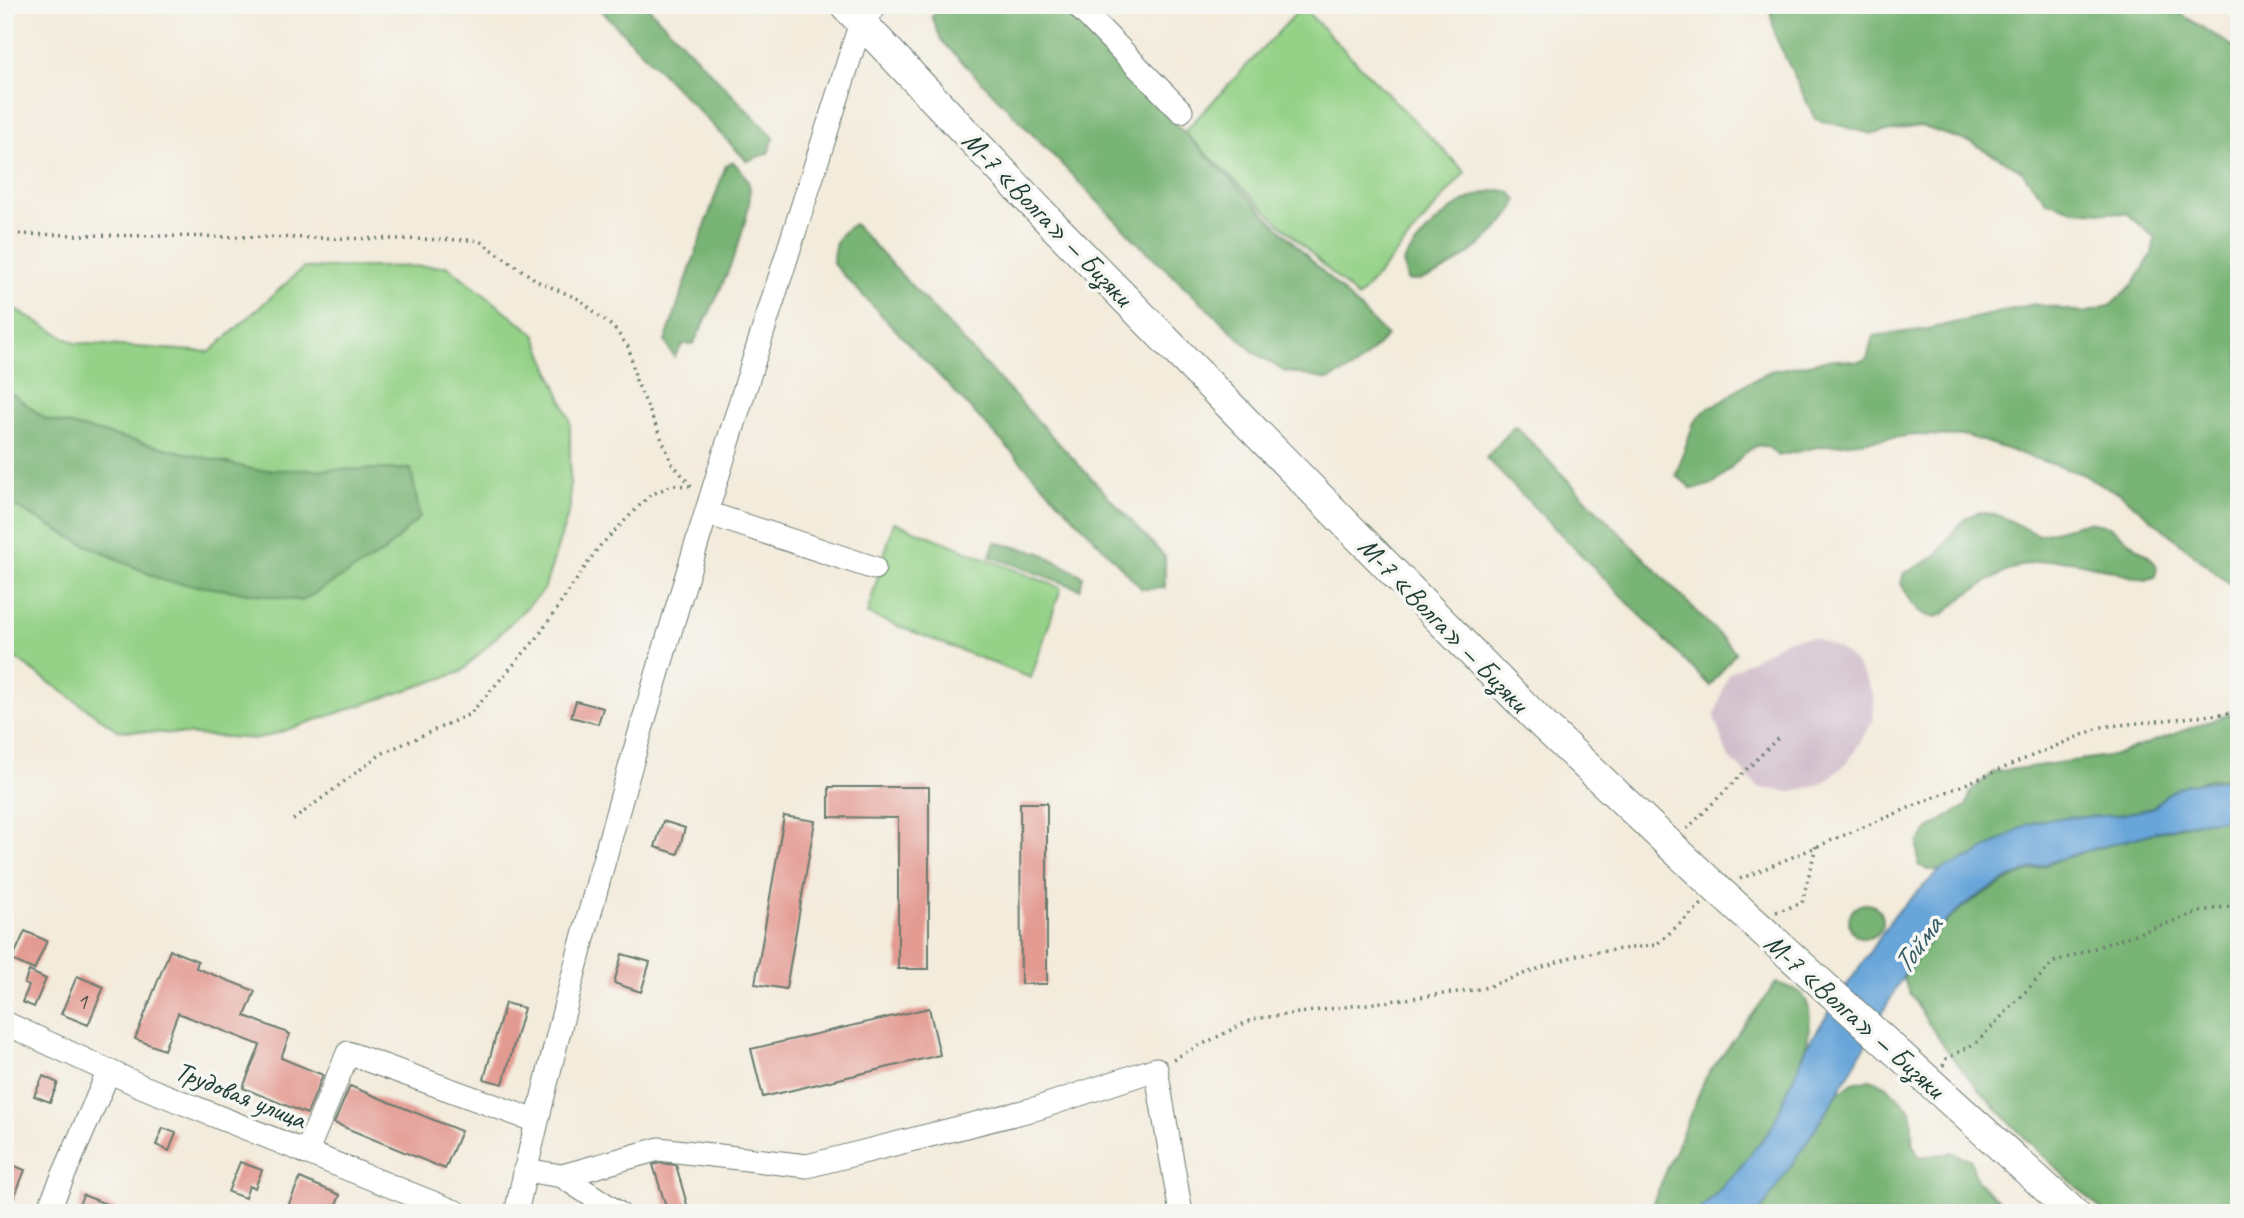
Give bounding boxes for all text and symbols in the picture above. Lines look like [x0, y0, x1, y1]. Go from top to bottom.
street label: М-7 «Волга» — Бизяки [954, 123, 1142, 316]
street label: М-7 «Волга» — Бизяки [1350, 529, 1538, 722]
water label: Тойма [1883, 906, 1952, 981]
street label: М-7 «Волга» — Бизяки [1757, 925, 1954, 1108]
house number: 1 [77, 986, 89, 1016]
street label: Трудовая улица [170, 1052, 313, 1137]

